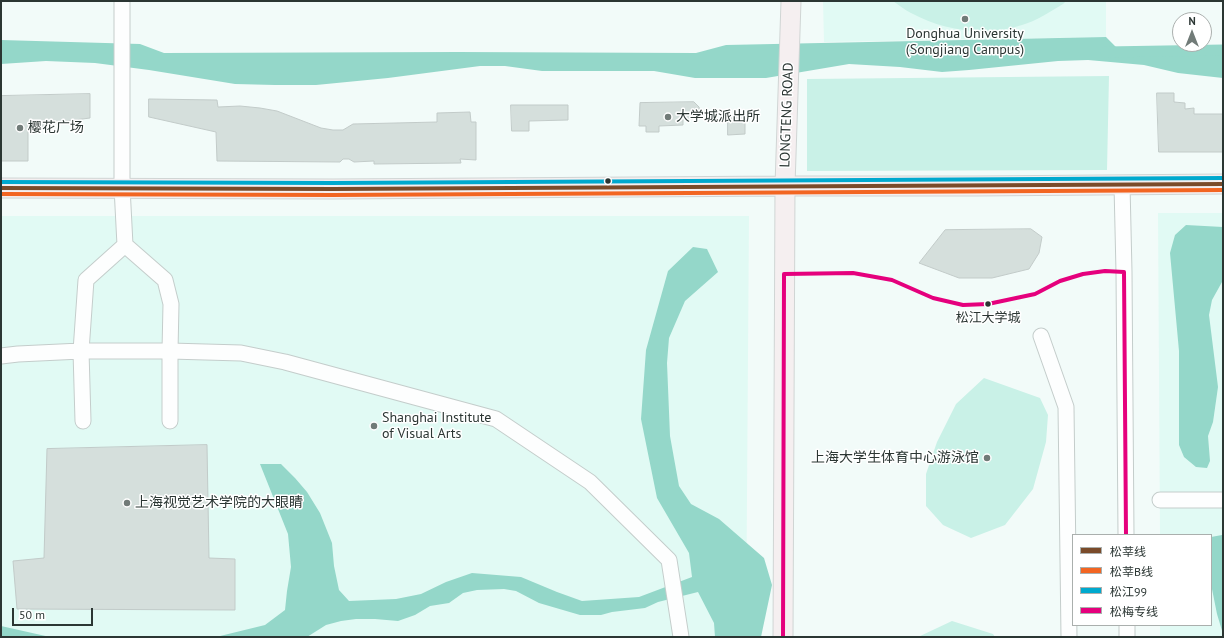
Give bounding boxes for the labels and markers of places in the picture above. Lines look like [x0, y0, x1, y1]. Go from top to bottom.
marker: Donghua University (Songjiang Campus) [960, 14, 970, 24]
place label: Donghua University (Songjiang Campus) [906, 26, 1024, 58]
place label: 大学城派出所 [676, 109, 760, 125]
marker: 大学城派出所 [663, 112, 673, 122]
place label: 樱花广场 [28, 120, 84, 136]
marker: 樱花广场 [15, 123, 25, 133]
unlabelled marker [603, 176, 613, 186]
marker: 松江大学城 [983, 299, 993, 309]
place label: 松江大学城 [956, 310, 1020, 326]
place label: Shanghai Institute of Visual Arts [382, 410, 491, 442]
marker: Shanghai Institute of Visual Arts [369, 421, 379, 431]
place label: 上海大学生体育中心游泳馆 [811, 450, 979, 466]
marker: 上海大学生体育中心游泳馆 [982, 453, 992, 463]
place label: 上海视觉艺术学院的大眼睛 [135, 495, 303, 511]
marker: 上海视觉艺术学院的大眼睛 [122, 498, 132, 508]

